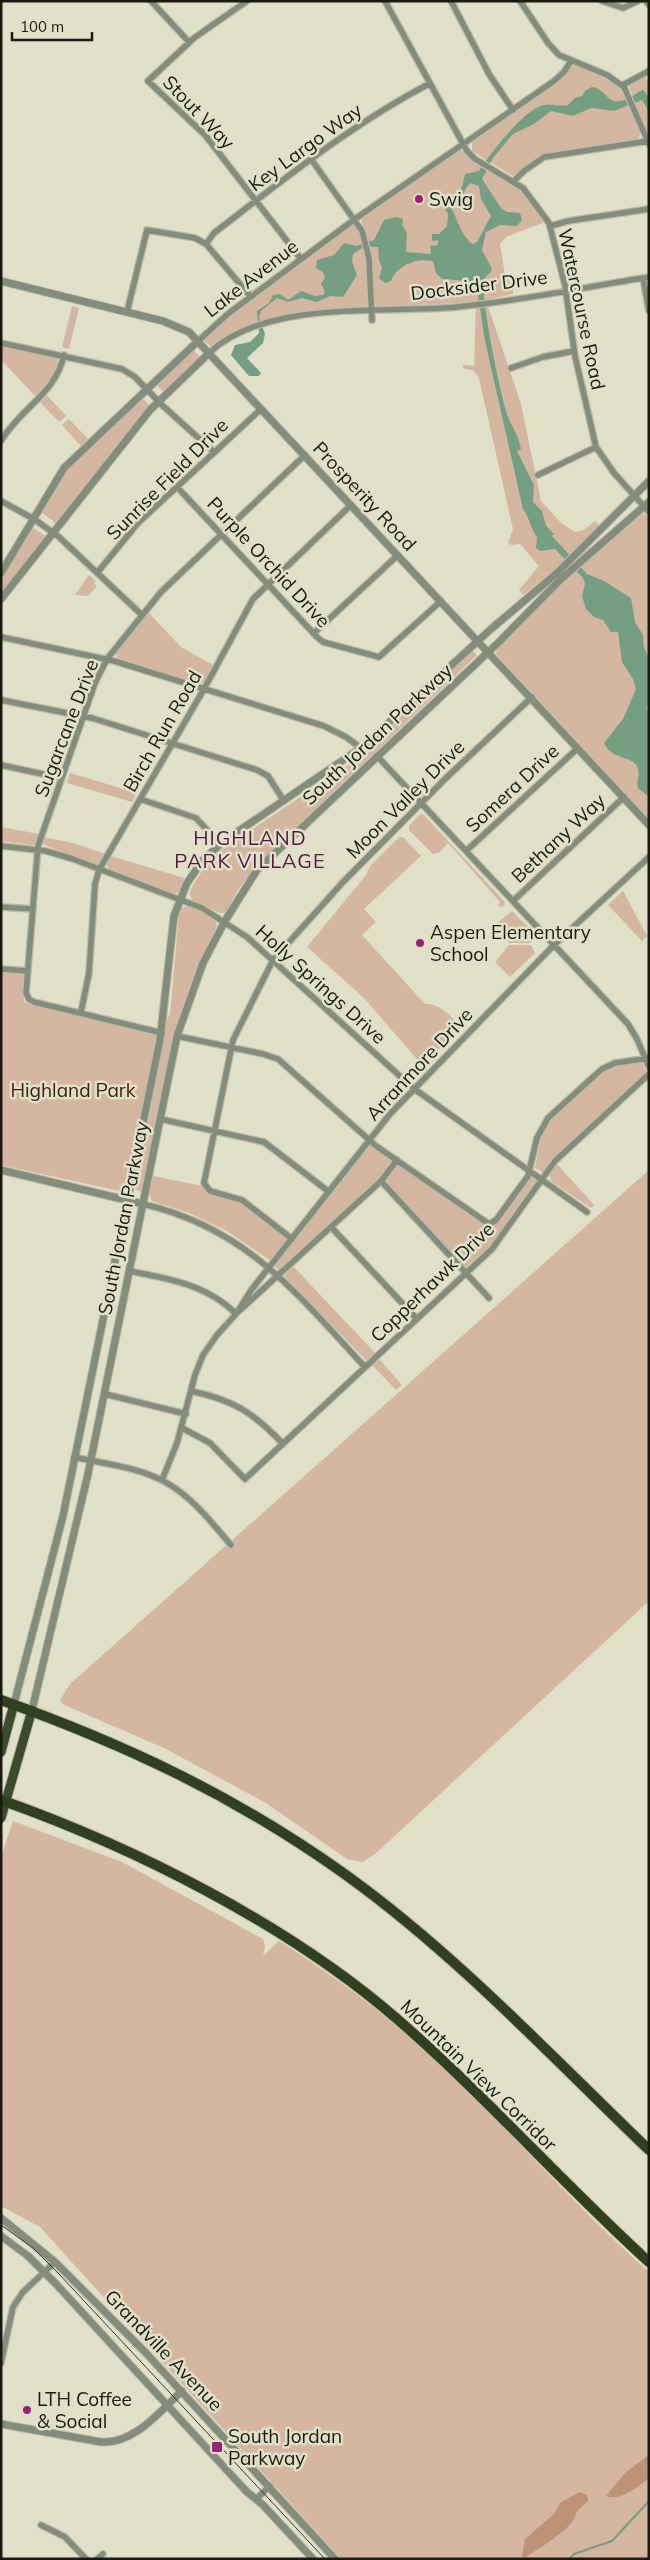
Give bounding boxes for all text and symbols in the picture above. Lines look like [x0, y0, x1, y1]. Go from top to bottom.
scale bar [12, 10, 92, 42]
text: 100 m [20, 17, 64, 36]
street label: Stout Way [158, 70, 240, 154]
street label: Key Largo Way [244, 98, 366, 196]
place label: Swig [429, 187, 473, 211]
marker: Swig [413, 193, 425, 205]
street label: Watercourse Road [553, 226, 611, 392]
street label: Lake Avenue [199, 234, 303, 322]
street label: Docksider Drive [409, 265, 549, 305]
street label: Sunrise Field Drive [101, 413, 233, 545]
street label: Prosperity Road [308, 436, 422, 556]
street label: Purple Orchid Drive [202, 492, 336, 632]
street label: Sugarcane Drive [29, 656, 103, 800]
street label: South Jordan Parkway [297, 658, 457, 810]
street label: Birch Run Road [117, 666, 207, 796]
street label: Moon Valley Drive [341, 735, 469, 863]
street label: Somera Drive [460, 739, 564, 837]
street label: Bethany Way [506, 788, 610, 888]
district label: HIGHLAND PARK VILLAGE [174, 825, 326, 873]
street label: Holly Springs Drive [251, 919, 391, 1049]
place label: Aspen Elementary School [430, 920, 591, 966]
marker: Aspen Elementary School [414, 937, 426, 949]
street label: Arranmore Drive [361, 1003, 477, 1125]
park label: Highland Park [10, 1078, 136, 1102]
street label: South Jordan Parkway [92, 1119, 154, 1317]
street label: Copperhawk Drive [365, 1217, 499, 1347]
street label: Mountain View Corridor [396, 1994, 562, 2156]
street label: Grandville Avenue [100, 2284, 228, 2416]
place label: LTH Coffee & Social [37, 2387, 132, 2433]
marker: LTH Coffee & Social [21, 2404, 33, 2416]
place label: South Jordan Parkway [228, 2424, 342, 2470]
marker: South Jordan Parkway [210, 2440, 224, 2454]

